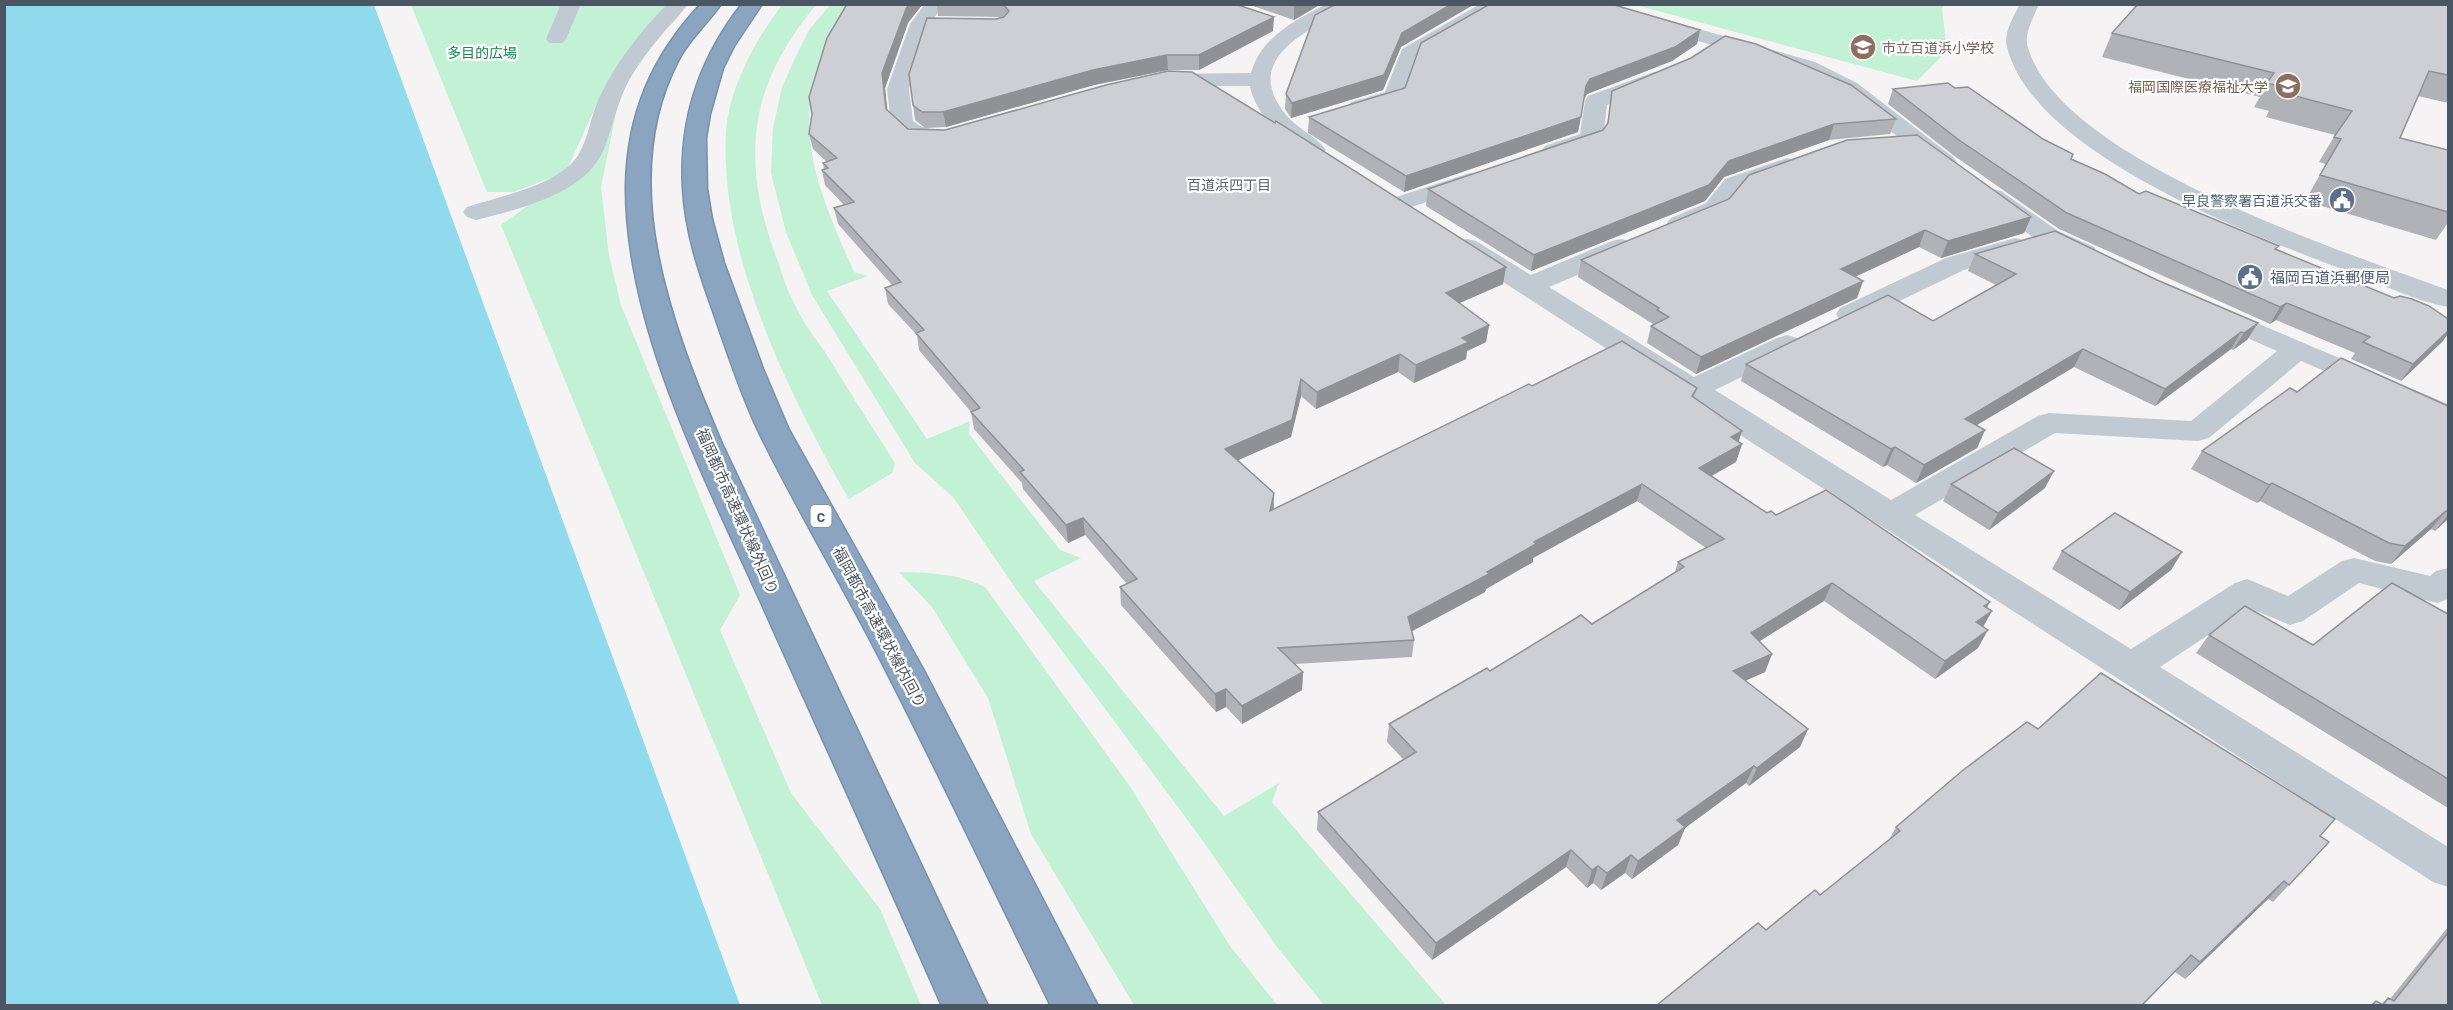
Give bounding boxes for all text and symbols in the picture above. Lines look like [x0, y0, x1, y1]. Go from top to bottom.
school or university icon: 市立百道浜小学校 [1848, 32, 1878, 62]
place label: 市立百道浜小学校 [1882, 39, 1994, 56]
park label: 多目的広場 [447, 44, 517, 61]
school or university icon: 福岡国際医療福祉大学 [2273, 71, 2303, 101]
place label: 福岡国際医療福祉大学 [2128, 78, 2268, 95]
district label: 百道浜四丁目 [1187, 176, 1271, 193]
public building icon: 早良警察署百道浜交番 [2327, 185, 2357, 215]
place label: 早良警察署百道浜交番 [2182, 192, 2322, 209]
public building icon: 福岡百道浜郵便局 [2235, 262, 2265, 292]
place label: 福岡百道浜郵便局 [2270, 268, 2390, 286]
street label: 福岡都市高速環状線外回り [693, 425, 783, 597]
road number: C [810, 505, 832, 527]
street label: 福岡都市高速環状線内回り [830, 543, 930, 711]

